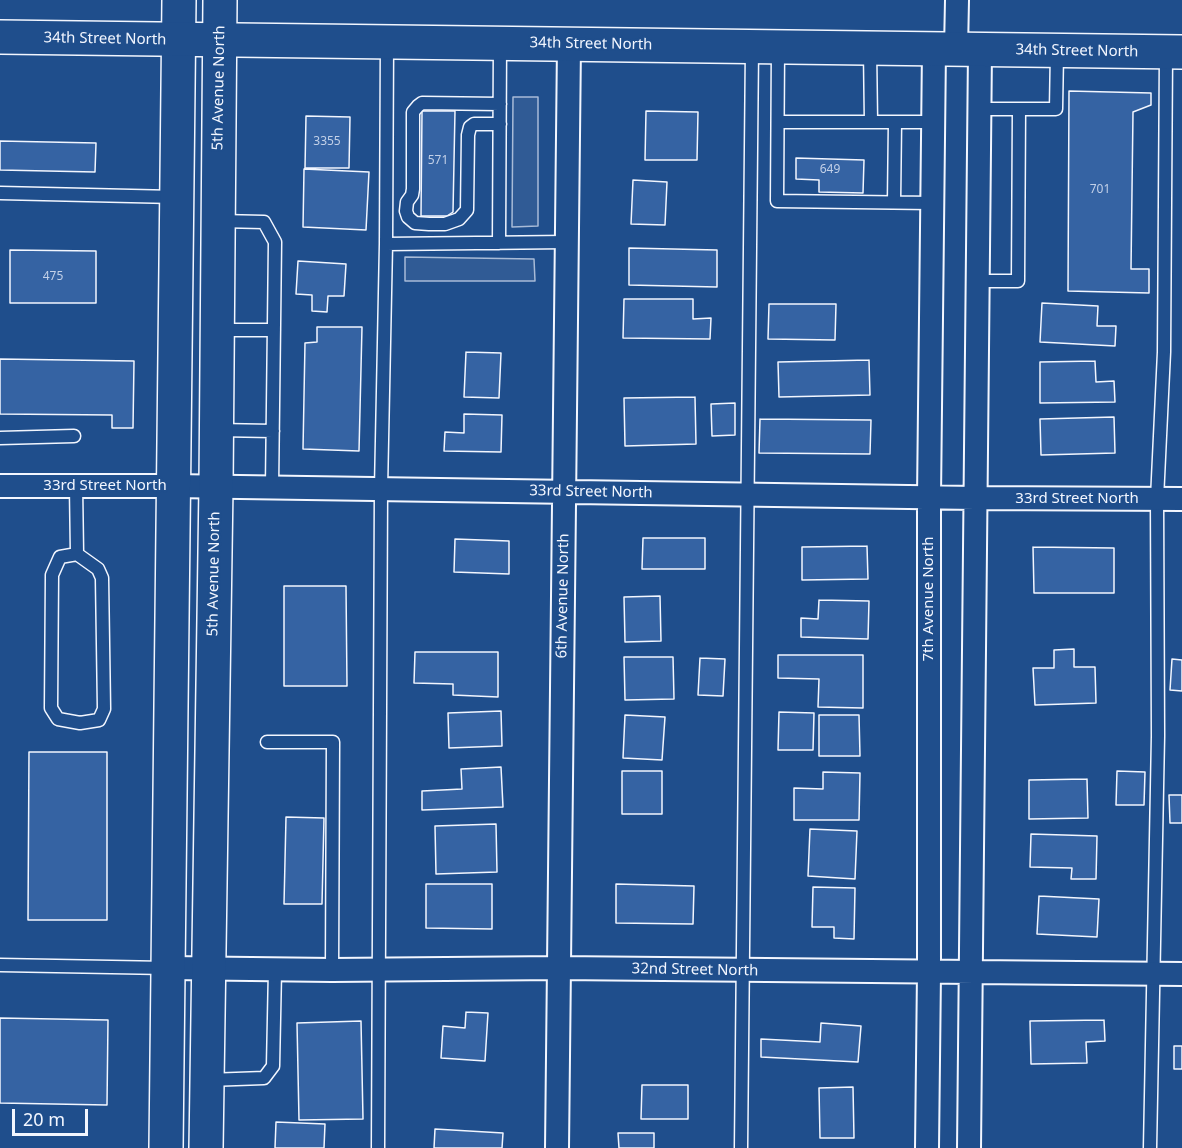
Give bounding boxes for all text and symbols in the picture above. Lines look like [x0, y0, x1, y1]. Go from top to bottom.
street label: 5th Avenue North [209, 25, 229, 151]
street label: 34th Street North [43, 29, 167, 49]
street label: 34th Street North [529, 34, 653, 54]
street label: 34th Street North [1015, 41, 1139, 61]
house number: 3355 [313, 135, 341, 149]
house number: 571 [428, 154, 448, 168]
house number: 649 [820, 163, 840, 177]
house number: 701 [1090, 183, 1110, 197]
house number: 475 [43, 270, 63, 284]
street label: 33rd Street North [43, 477, 167, 495]
street label: 33rd Street North [529, 482, 653, 502]
street label: 33rd Street North [1015, 490, 1139, 508]
street label: 5th Avenue North [204, 511, 224, 637]
street label: 6th Avenue North [553, 533, 573, 659]
street label: 7th Avenue North [920, 536, 938, 662]
street label: 32nd Street North [632, 960, 758, 980]
scale bar [15, 1097, 92, 1135]
text: 20 m [23, 1107, 65, 1131]

